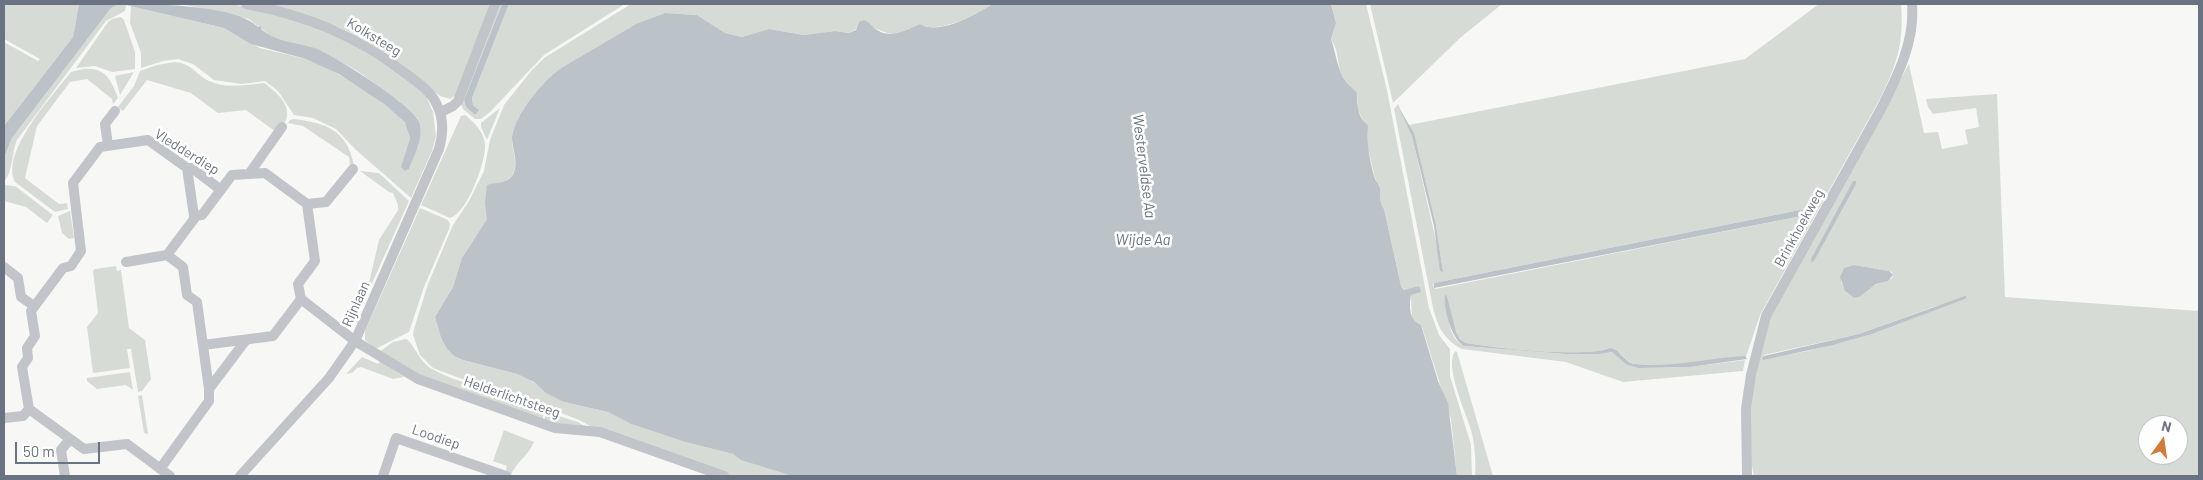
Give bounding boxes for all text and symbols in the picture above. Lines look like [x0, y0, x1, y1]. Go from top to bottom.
street label: Kolksteeg [344, 14, 404, 60]
water label: Westerveldse Aa [1129, 113, 1159, 219]
street label: Vledderdiep [152, 126, 222, 178]
street label: Brinkhoekweg [1771, 186, 1827, 270]
water label: Wijde Aa [1115, 231, 1171, 249]
street label: Rijnlaan [339, 279, 373, 329]
street label: Helderlichtsteeg [462, 373, 562, 421]
north arrow [2138, 415, 2188, 465]
text: N [2160, 417, 2173, 435]
street label: Loodiep [410, 421, 462, 453]
scale bar [18, 432, 102, 464]
text: 50 m [23, 442, 55, 460]

